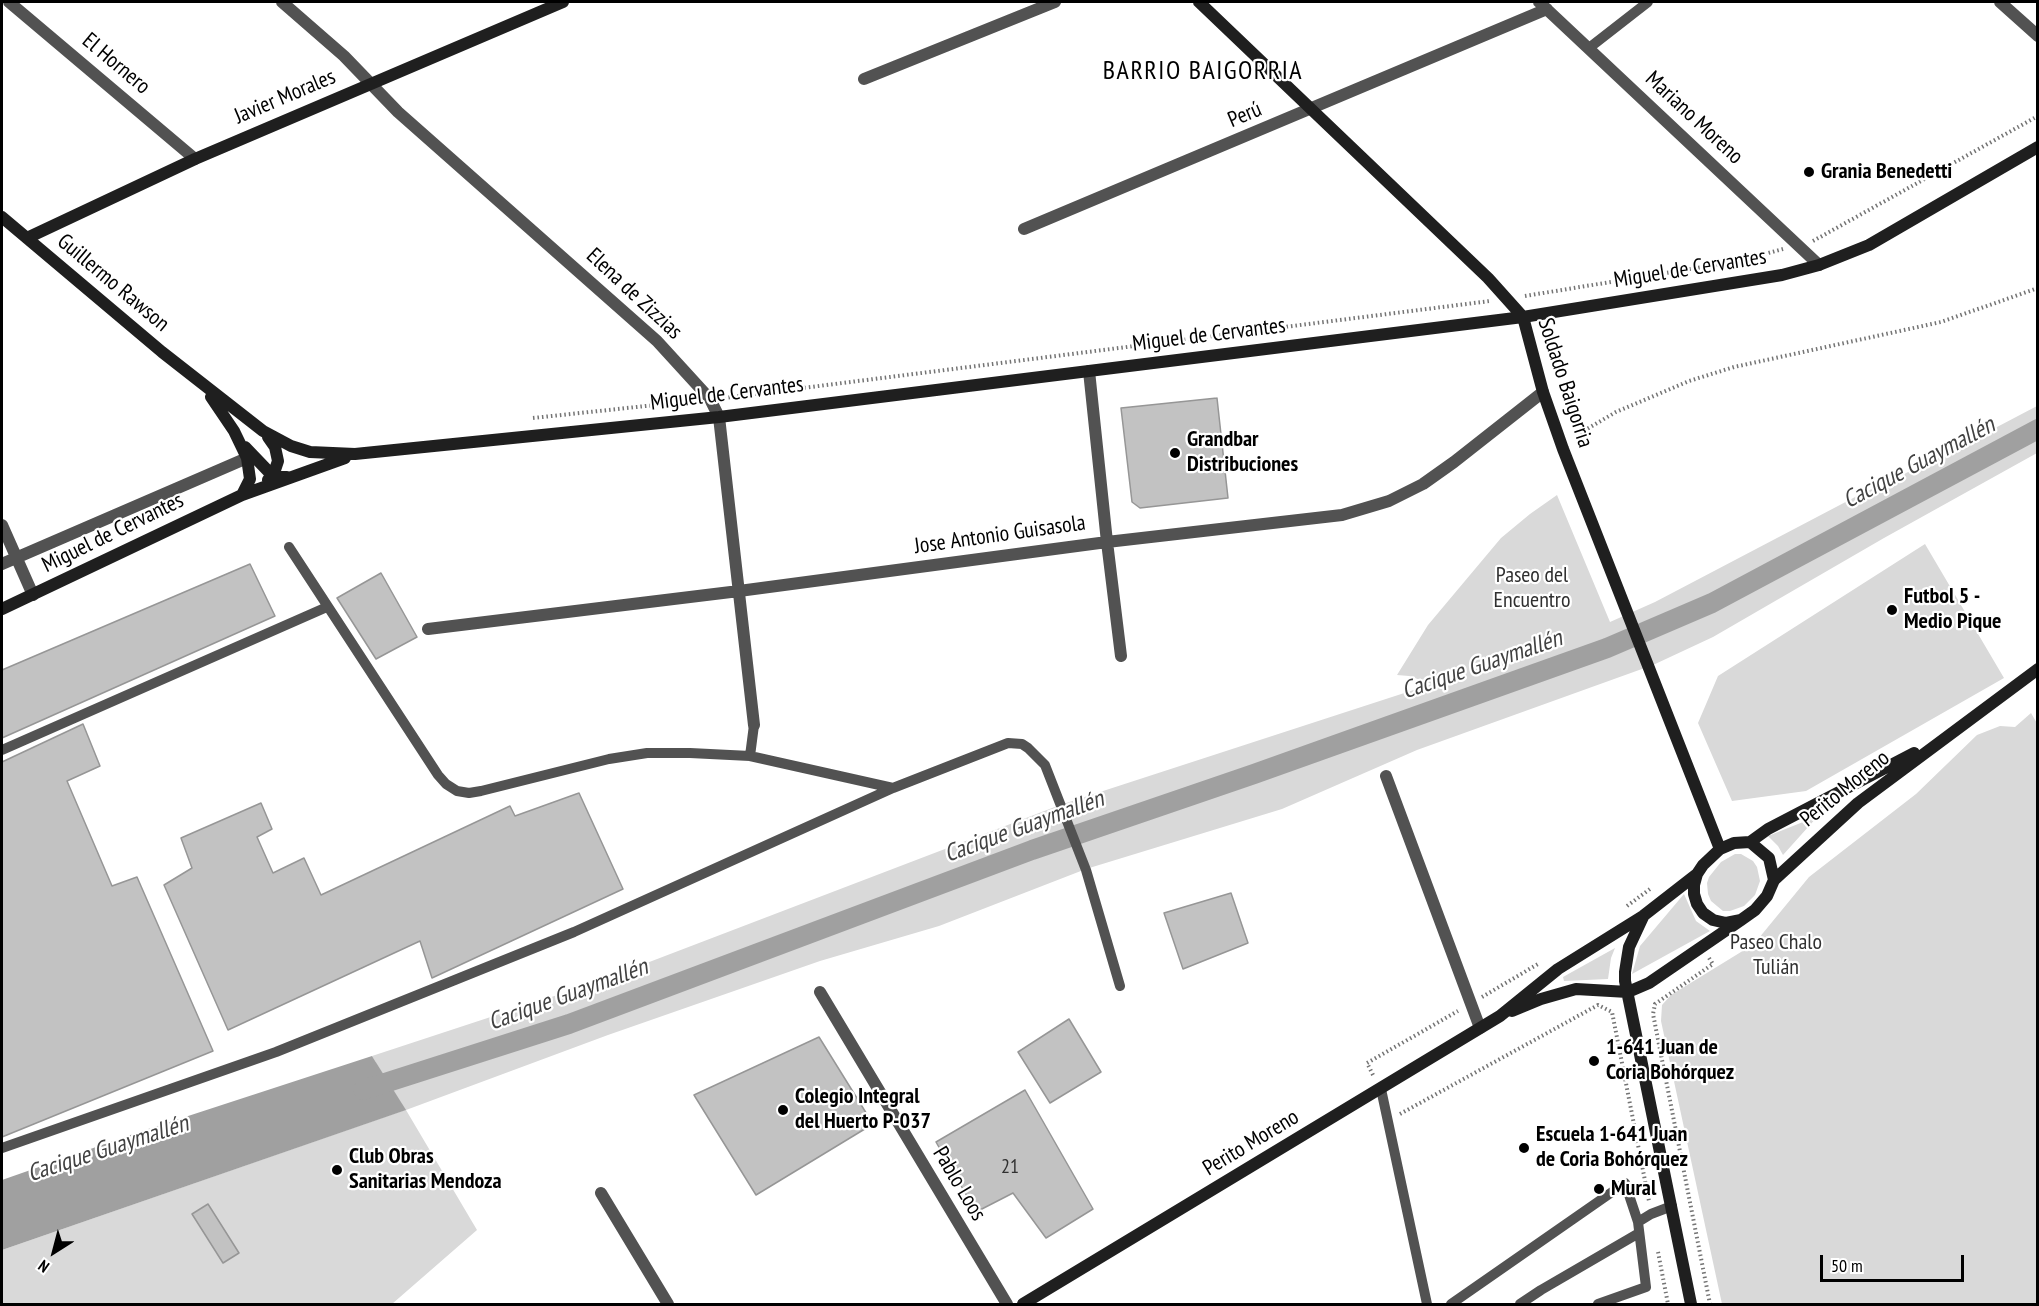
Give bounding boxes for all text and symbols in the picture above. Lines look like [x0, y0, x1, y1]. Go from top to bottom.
street label: El Hornero [77, 28, 155, 100]
district label: BARRIO BAIGORRIA [1103, 56, 1303, 88]
street label: Javier Morales [231, 64, 339, 130]
street label: Mariano Moreno [1640, 66, 1748, 170]
street label: Perú [1224, 96, 1266, 134]
place label: Grania Benedetti [1821, 159, 1952, 185]
marker: Grania Benedetti [1802, 165, 1816, 179]
street label: Guillermo Rawson [52, 229, 174, 337]
street label: Elena de Zizzias [581, 243, 687, 345]
street label: Miguel de Cervantes [1612, 244, 1768, 294]
street label: Miguel de Cervantes [1131, 313, 1287, 357]
street label: Soldado Baigorria [1532, 315, 1598, 451]
street label: Miguel de Cervantes [649, 372, 805, 416]
water label: Cacique Guaymallén [1838, 411, 2000, 515]
place label: Grandbar Distribuciones [1187, 427, 1298, 478]
marker: Grandbar Distribuciones [1168, 446, 1182, 460]
street label: Miguel de Cervantes [38, 487, 188, 579]
street label: Jose Antonio Guisasola [913, 510, 1087, 560]
park label: Paseo del Encuentro [1494, 563, 1570, 614]
place label: Futbol 5 - Medio Pique [1904, 584, 2001, 636]
marker: Futbol 5 - Medio Pique [1885, 603, 1899, 617]
water label: Cacique Guaymallén [1398, 624, 1566, 706]
street label: Perito Moreno [1795, 745, 1895, 833]
water label: Cacique Guaymallén [940, 785, 1108, 869]
park label: Paseo Chalo Tulián [1730, 930, 1822, 981]
water label: Cacique Guaymallén [484, 953, 652, 1037]
place label: 1-641 Juan de Coria Bohórquez [1606, 1035, 1734, 1086]
marker: 1-641 Juan de Coria Bohórquez [1587, 1054, 1601, 1068]
place label: Colegio Integral del Huerto P-037 [795, 1084, 931, 1136]
marker: Colegio Integral del Huerto P-037 [776, 1103, 790, 1117]
street label: Perito Moreno [1198, 1104, 1304, 1182]
water label: Cacique Guaymallén [24, 1109, 192, 1189]
place label: Escuela 1-641 Juan de Coria Bohórquez [1536, 1122, 1688, 1174]
marker: Escuela 1-641 Juan de Coria Bohórquez [1517, 1141, 1531, 1155]
street label: Pablo Loos [927, 1142, 991, 1226]
place label: Club Obras Sanitarias Mendoza [349, 1144, 502, 1196]
house number: 21 [1001, 1155, 1019, 1179]
marker: Club Obras Sanitarias Mendoza [330, 1163, 344, 1177]
place label: Mural [1611, 1176, 1656, 1202]
marker: Mural [1592, 1182, 1606, 1196]
north arrow [24, 1222, 84, 1282]
scale bar [1823, 1243, 1967, 1281]
text: 50 m [1831, 1254, 1863, 1277]
text: N [34, 1256, 53, 1277]

